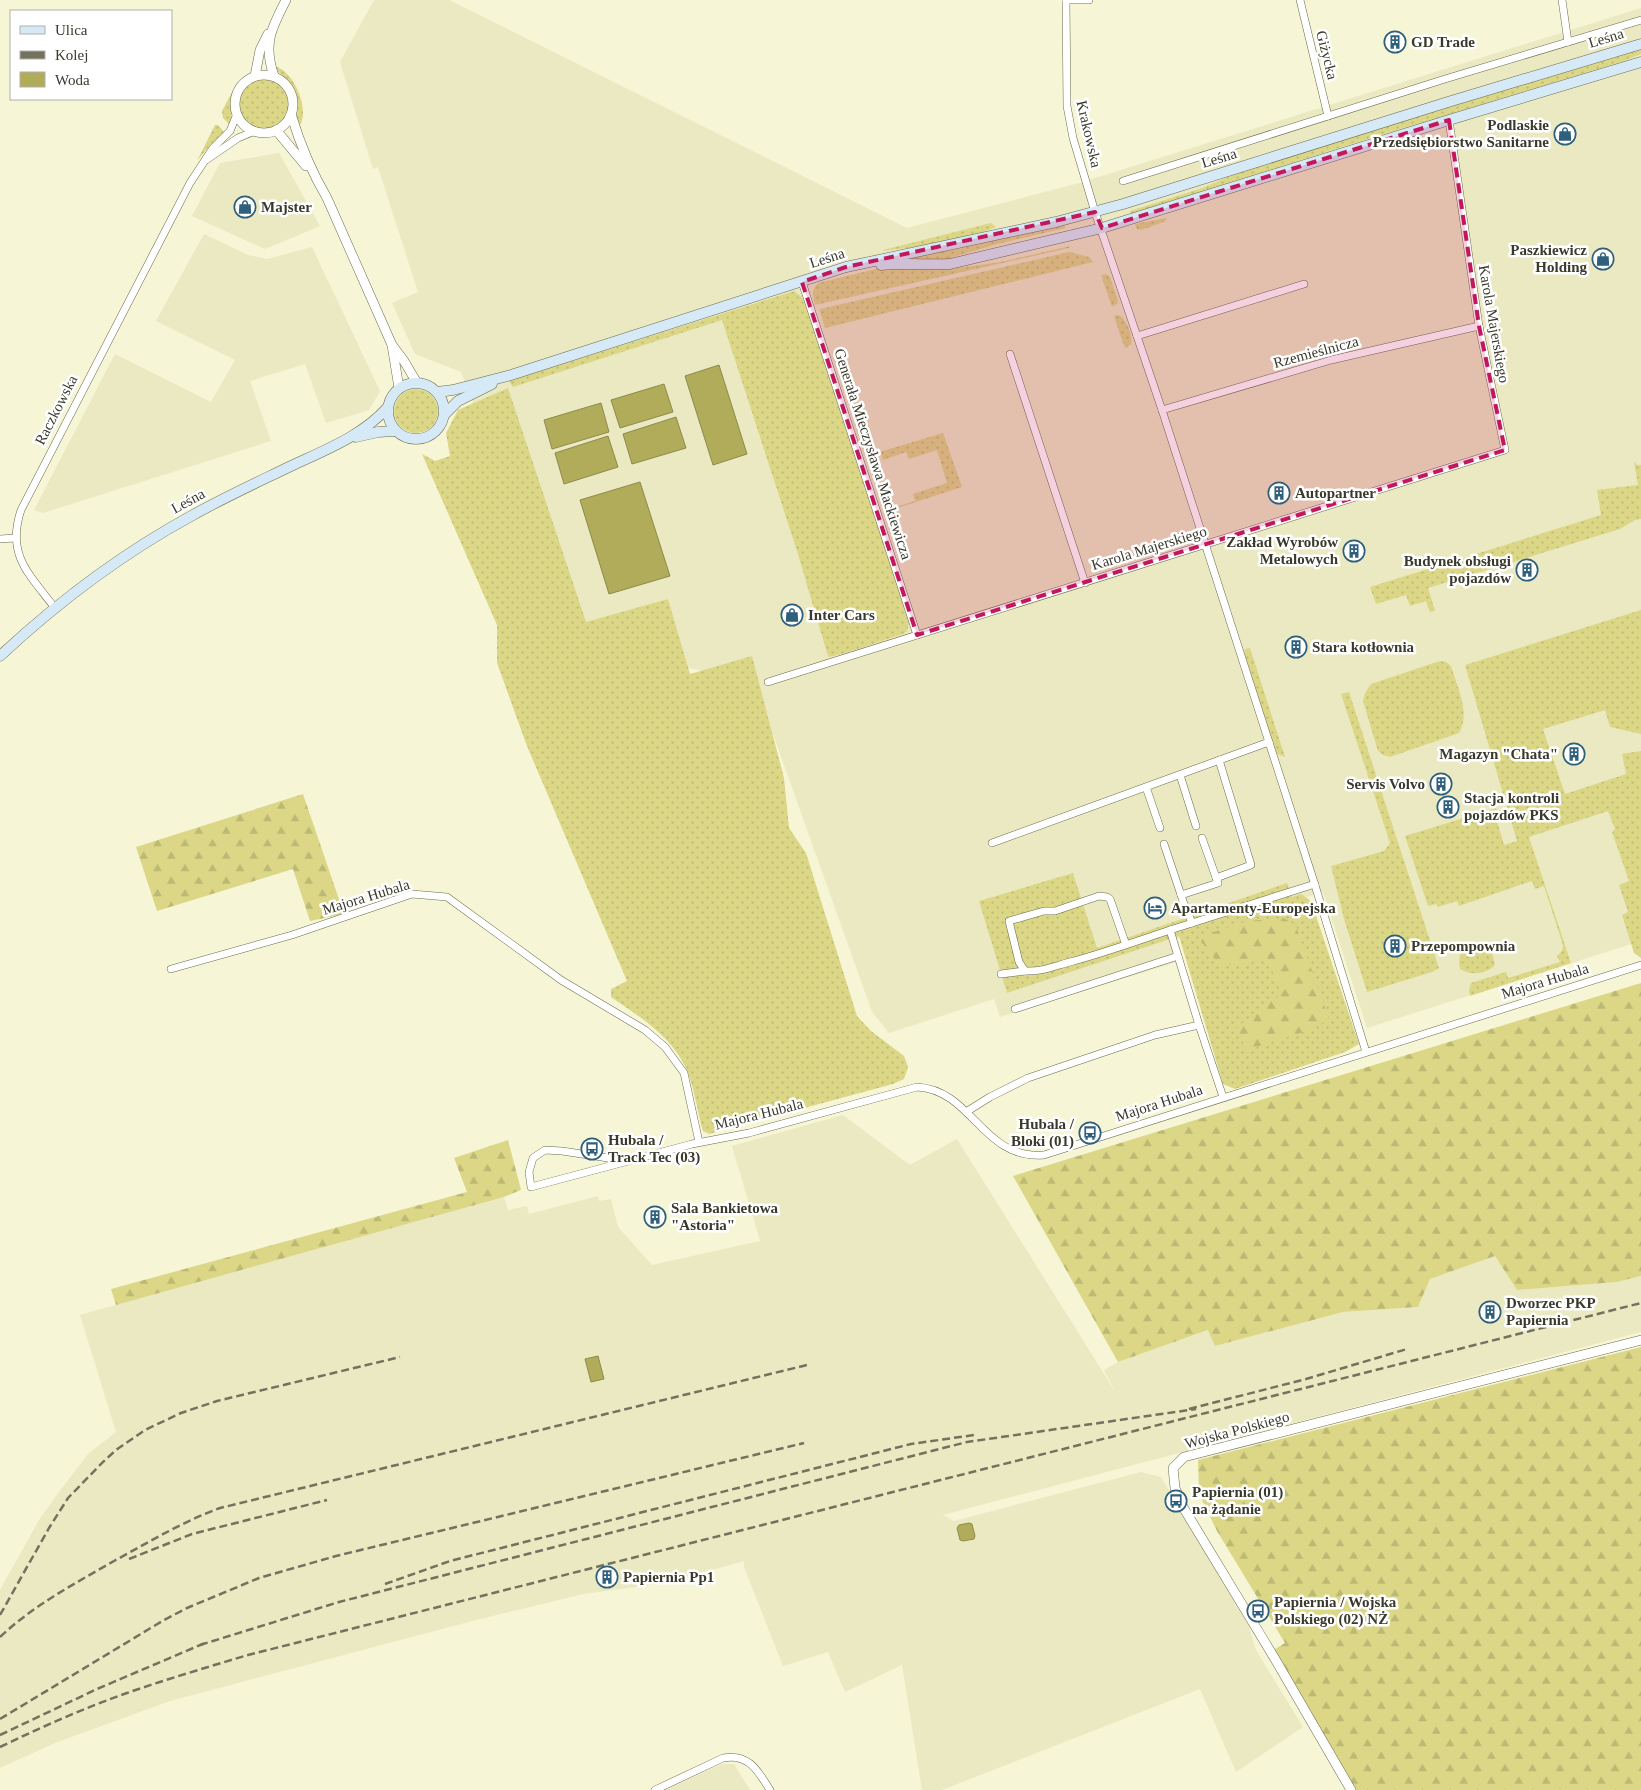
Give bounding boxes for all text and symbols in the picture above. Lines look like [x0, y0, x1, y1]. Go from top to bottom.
legend [10, 10, 172, 100]
text: Ulica [55, 22, 88, 38]
street label: Leśna [1587, 25, 1626, 51]
street label: Giżycka [1313, 29, 1341, 82]
building icon: GD Trade [1383, 30, 1407, 54]
place label: GD Trade [1411, 34, 1475, 50]
text: Kolej [55, 47, 88, 63]
text: Woda [55, 72, 90, 88]
street label: Krakowska [1074, 99, 1105, 169]
place label: Podlaskie Przedsiębiorstwo Sanitarne [1373, 117, 1549, 150]
shop icon: Podlaskie Przedsiębiorstwo Sanitarne [1553, 122, 1577, 146]
street label: Leśna [1200, 145, 1239, 171]
shop icon: Majster [233, 195, 257, 219]
place label: Majster [261, 199, 312, 215]
place label: Paszkiewicz Holding [1510, 242, 1587, 275]
street label: Leśna [807, 245, 847, 271]
shop icon: Paszkiewicz Holding [1591, 247, 1615, 271]
street label: Karola Majerskiego [1476, 264, 1512, 384]
street label: Rzemieślnicza [1272, 333, 1361, 371]
street label: Generała Mieczysława Mackiewicza [831, 347, 915, 562]
street label: Raczkowska [32, 372, 80, 447]
building icon: Autopartner [1267, 481, 1291, 505]
street label: Leśna [168, 485, 208, 517]
place label: Autopartner [1295, 485, 1376, 501]
street label: Karola Majerskiego [1089, 523, 1209, 573]
place label: Zakład Wyrobów Metalowych [1226, 534, 1339, 567]
building icon: Zakład Wyrobów Metalowych [1342, 539, 1366, 563]
place label: Budynek obsługi pojazdów [1404, 553, 1511, 586]
building icon: Budynek obsługi pojazdów [1515, 558, 1539, 582]
shop icon: Inter Cars [780, 603, 804, 627]
place label: Inter Cars [808, 607, 875, 623]
building icon: Stara kotłownia [1284, 635, 1308, 659]
place label: Stara kotłownia [1312, 639, 1415, 655]
building icon: Magazyn "Chata" [1562, 742, 1586, 766]
place label: Magazyn "Chata" [1439, 746, 1558, 762]
building icon: Servis Volvo [1429, 772, 1453, 796]
place label: Servis Volvo [1346, 776, 1425, 792]
place label: Stacja kontroli pojazdów PKS [1464, 790, 1559, 823]
building icon: Stacja kontroli pojazdów PKS [1436, 795, 1460, 819]
street label: Majora Hubala [320, 876, 412, 918]
hotel icon: Apartamenty-Europejska [1143, 896, 1167, 920]
place label: Apartamenty-Europejska [1171, 900, 1336, 916]
building icon: Przepompownia [1383, 934, 1407, 958]
place label: Przepompownia [1411, 938, 1516, 954]
street label: Majora Hubala [1499, 960, 1591, 1002]
street label: Majora Hubala [1114, 1081, 1205, 1125]
street label: Majora Hubala [713, 1095, 805, 1133]
place label: Hubala / Bloki (01) [1011, 1116, 1075, 1150]
bus stop icon: Hubala / Bloki (01) [1078, 1121, 1102, 1145]
place label: Hubala / Track Tec (03) [608, 1132, 700, 1166]
bus stop icon: Hubala / Track Tec (03) [580, 1137, 604, 1161]
place label: Sala Bankietowa "Astoria" [671, 1200, 779, 1233]
building icon: Sala Bankietowa "Astoria" [643, 1205, 667, 1229]
place label: Dworzec PKP Papiernia [1506, 1295, 1596, 1328]
building icon: Dworzec PKP Papiernia [1478, 1300, 1502, 1324]
street label: Wojska Polskiego [1183, 1408, 1291, 1452]
place label: Papiernia (01) na żądanie [1192, 1484, 1283, 1517]
bus stop icon: Papiernia (01) na żądanie [1164, 1489, 1188, 1513]
building icon: Papiernia Pp1 [595, 1565, 619, 1589]
place label: Papiernia Pp1 [623, 1569, 714, 1585]
place label: Papiernia / Wojska Polskiego (02) NŻ [1274, 1594, 1397, 1628]
bus stop icon: Papiernia / Wojska Polskiego (02) NŻ [1246, 1599, 1270, 1623]

